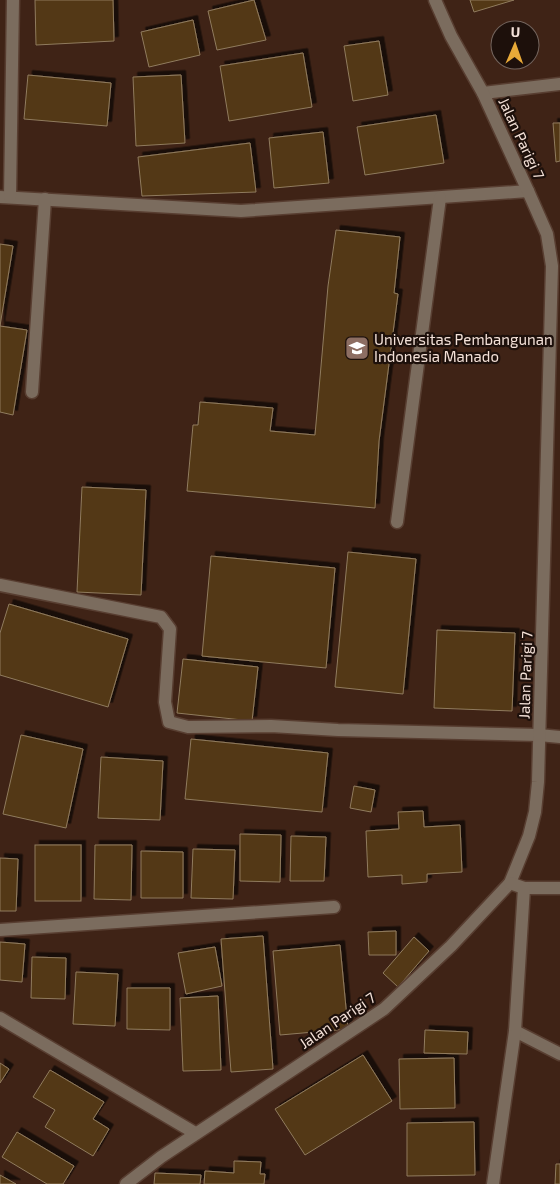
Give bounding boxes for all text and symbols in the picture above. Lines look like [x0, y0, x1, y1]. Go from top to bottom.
north arrow [490, 20, 540, 70]
text: U [510, 23, 521, 40]
street label: Jalan Parigi 7 [495, 94, 549, 182]
place label: Universitas Pembangunan Indonesia Manado [374, 330, 553, 365]
school or university icon: Universitas Pembangunan Indonesia Manado [344, 335, 370, 361]
street label: Jalan Parigi 7 [514, 630, 536, 719]
street label: Jalan Parigi 7 [296, 988, 379, 1052]

